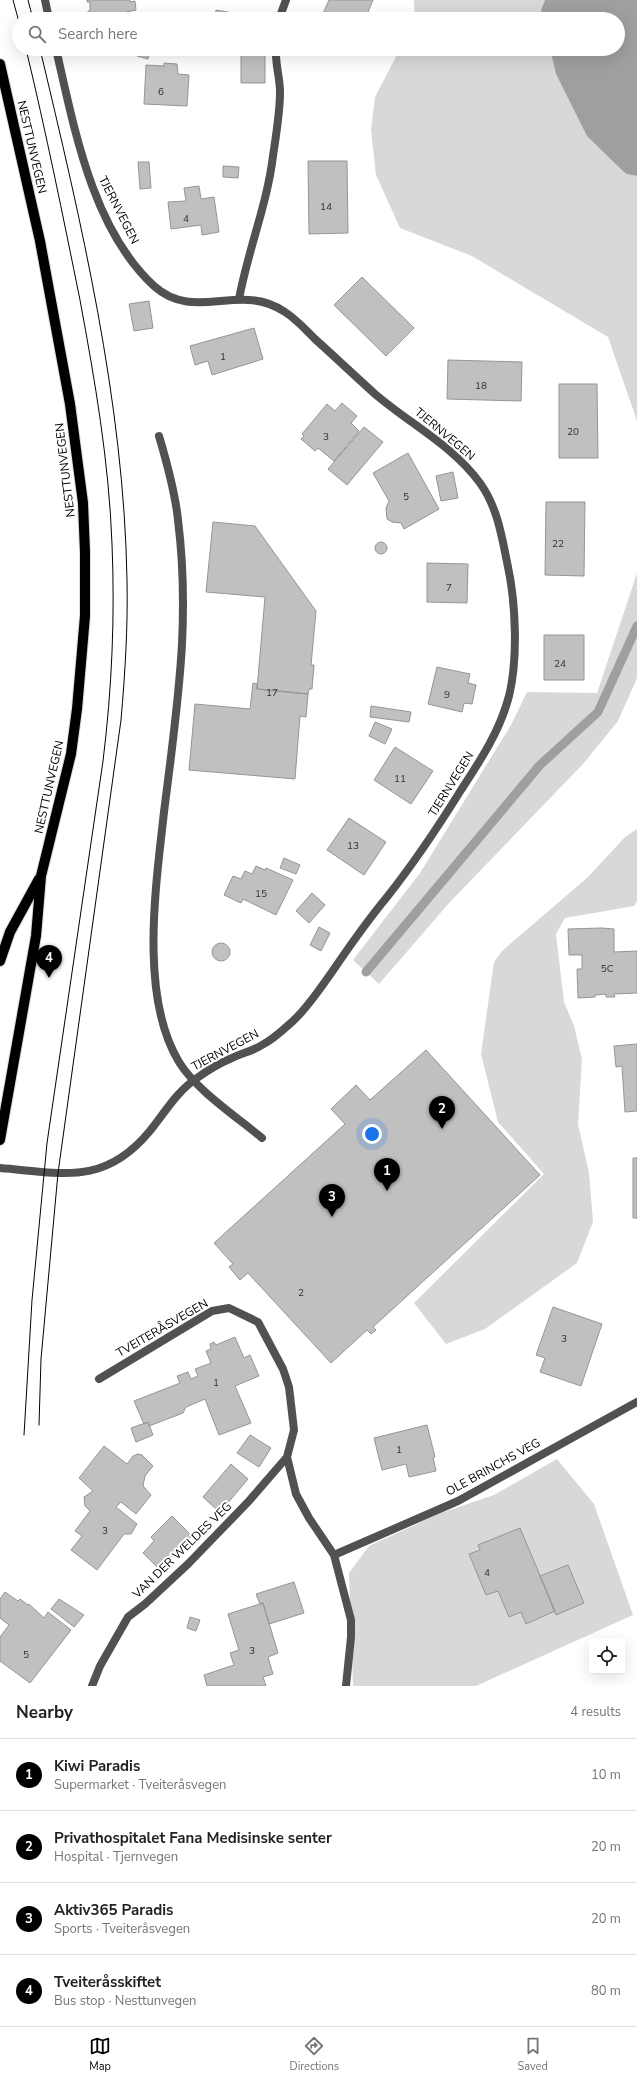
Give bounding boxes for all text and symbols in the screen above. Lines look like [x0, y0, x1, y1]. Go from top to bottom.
search box [12, 12, 625, 56]
icon: search [26, 23, 48, 45]
text: Search here [58, 24, 138, 44]
house number: 6 [158, 85, 164, 99]
street label: NESTTUNVEGEN [14, 99, 50, 195]
street label: TJERNVEGEN [95, 173, 143, 247]
house number: 14 [320, 200, 332, 214]
house number: 4 [183, 212, 189, 226]
house number: 1 [220, 350, 226, 364]
house number: 18 [475, 379, 487, 393]
street label: TJERNVEGEN [411, 404, 479, 464]
street label: NESTTUNVEGEN [51, 422, 79, 518]
house number: 20 [567, 425, 579, 439]
house number: 3 [323, 430, 329, 444]
house number: 5 [403, 490, 409, 504]
house number: 22 [552, 537, 564, 551]
house number: 7 [446, 581, 452, 595]
house number: 24 [554, 657, 566, 671]
house number: 17 [266, 686, 278, 700]
house number: 9 [444, 688, 450, 702]
street label: NESTTUNVEGEN [31, 739, 67, 835]
street label: TJERNVEGEN [425, 748, 477, 820]
house number: 11 [394, 772, 406, 786]
house number: 13 [347, 839, 359, 853]
house number: 15 [255, 887, 267, 901]
pin: 4 [36, 945, 62, 978]
house number: 5C [601, 962, 614, 976]
street label: TJERNVEGEN [189, 1026, 261, 1074]
pin: 2 [429, 1096, 455, 1129]
your location [362, 1124, 382, 1144]
pin: 1 [374, 1158, 400, 1191]
pin: 3 [319, 1184, 345, 1217]
house number: 2 [298, 1286, 304, 1300]
street label: TVEITERÅSVEGEN [113, 1295, 211, 1361]
house number: 3 [561, 1332, 567, 1346]
house number: 1 [213, 1376, 219, 1390]
street label: OLE BRINCHS VEG [443, 1434, 543, 1500]
house number: 1 [396, 1443, 402, 1457]
street label: VAN DER WELDES VEG [128, 1498, 235, 1602]
house number: 3 [102, 1524, 108, 1538]
house number: 4 [484, 1566, 490, 1580]
map controls [589, 1638, 625, 1674]
button: locate [589, 1638, 625, 1674]
house number: 3 [249, 1644, 255, 1658]
house number: 5 [23, 1648, 29, 1662]
text: Nearby [16, 1701, 73, 1724]
text: 4 results [570, 1703, 621, 1721]
text: Kiwi Paradis [54, 1756, 140, 1776]
text: 1 [25, 1766, 33, 1784]
text: 10 m [591, 1766, 621, 1784]
text: Supermarket · Tveiteråsvegen [54, 1776, 227, 1794]
text: Privathospitalet Fana Medisinske senter [54, 1828, 332, 1848]
text: 2 [25, 1838, 33, 1856]
text: 20 m [591, 1838, 621, 1856]
text: Hospital · Tjernvegen [54, 1848, 178, 1866]
text: Aktiv365 Paradis [54, 1900, 173, 1920]
text: 3 [25, 1910, 33, 1928]
text: 20 m [591, 1910, 621, 1928]
text: Sports · Tveiteråsvegen [54, 1920, 190, 1938]
text: Tveiteråsskiftet [54, 1972, 161, 1992]
text: 4 [25, 1982, 33, 2000]
text: 80 m [591, 1982, 621, 2000]
text: Bus stop · Nesttunvegen [54, 1992, 197, 2010]
tab: Map [89, 2035, 111, 2074]
tab: Directions [289, 2035, 339, 2074]
tab: Saved [517, 2035, 548, 2074]

